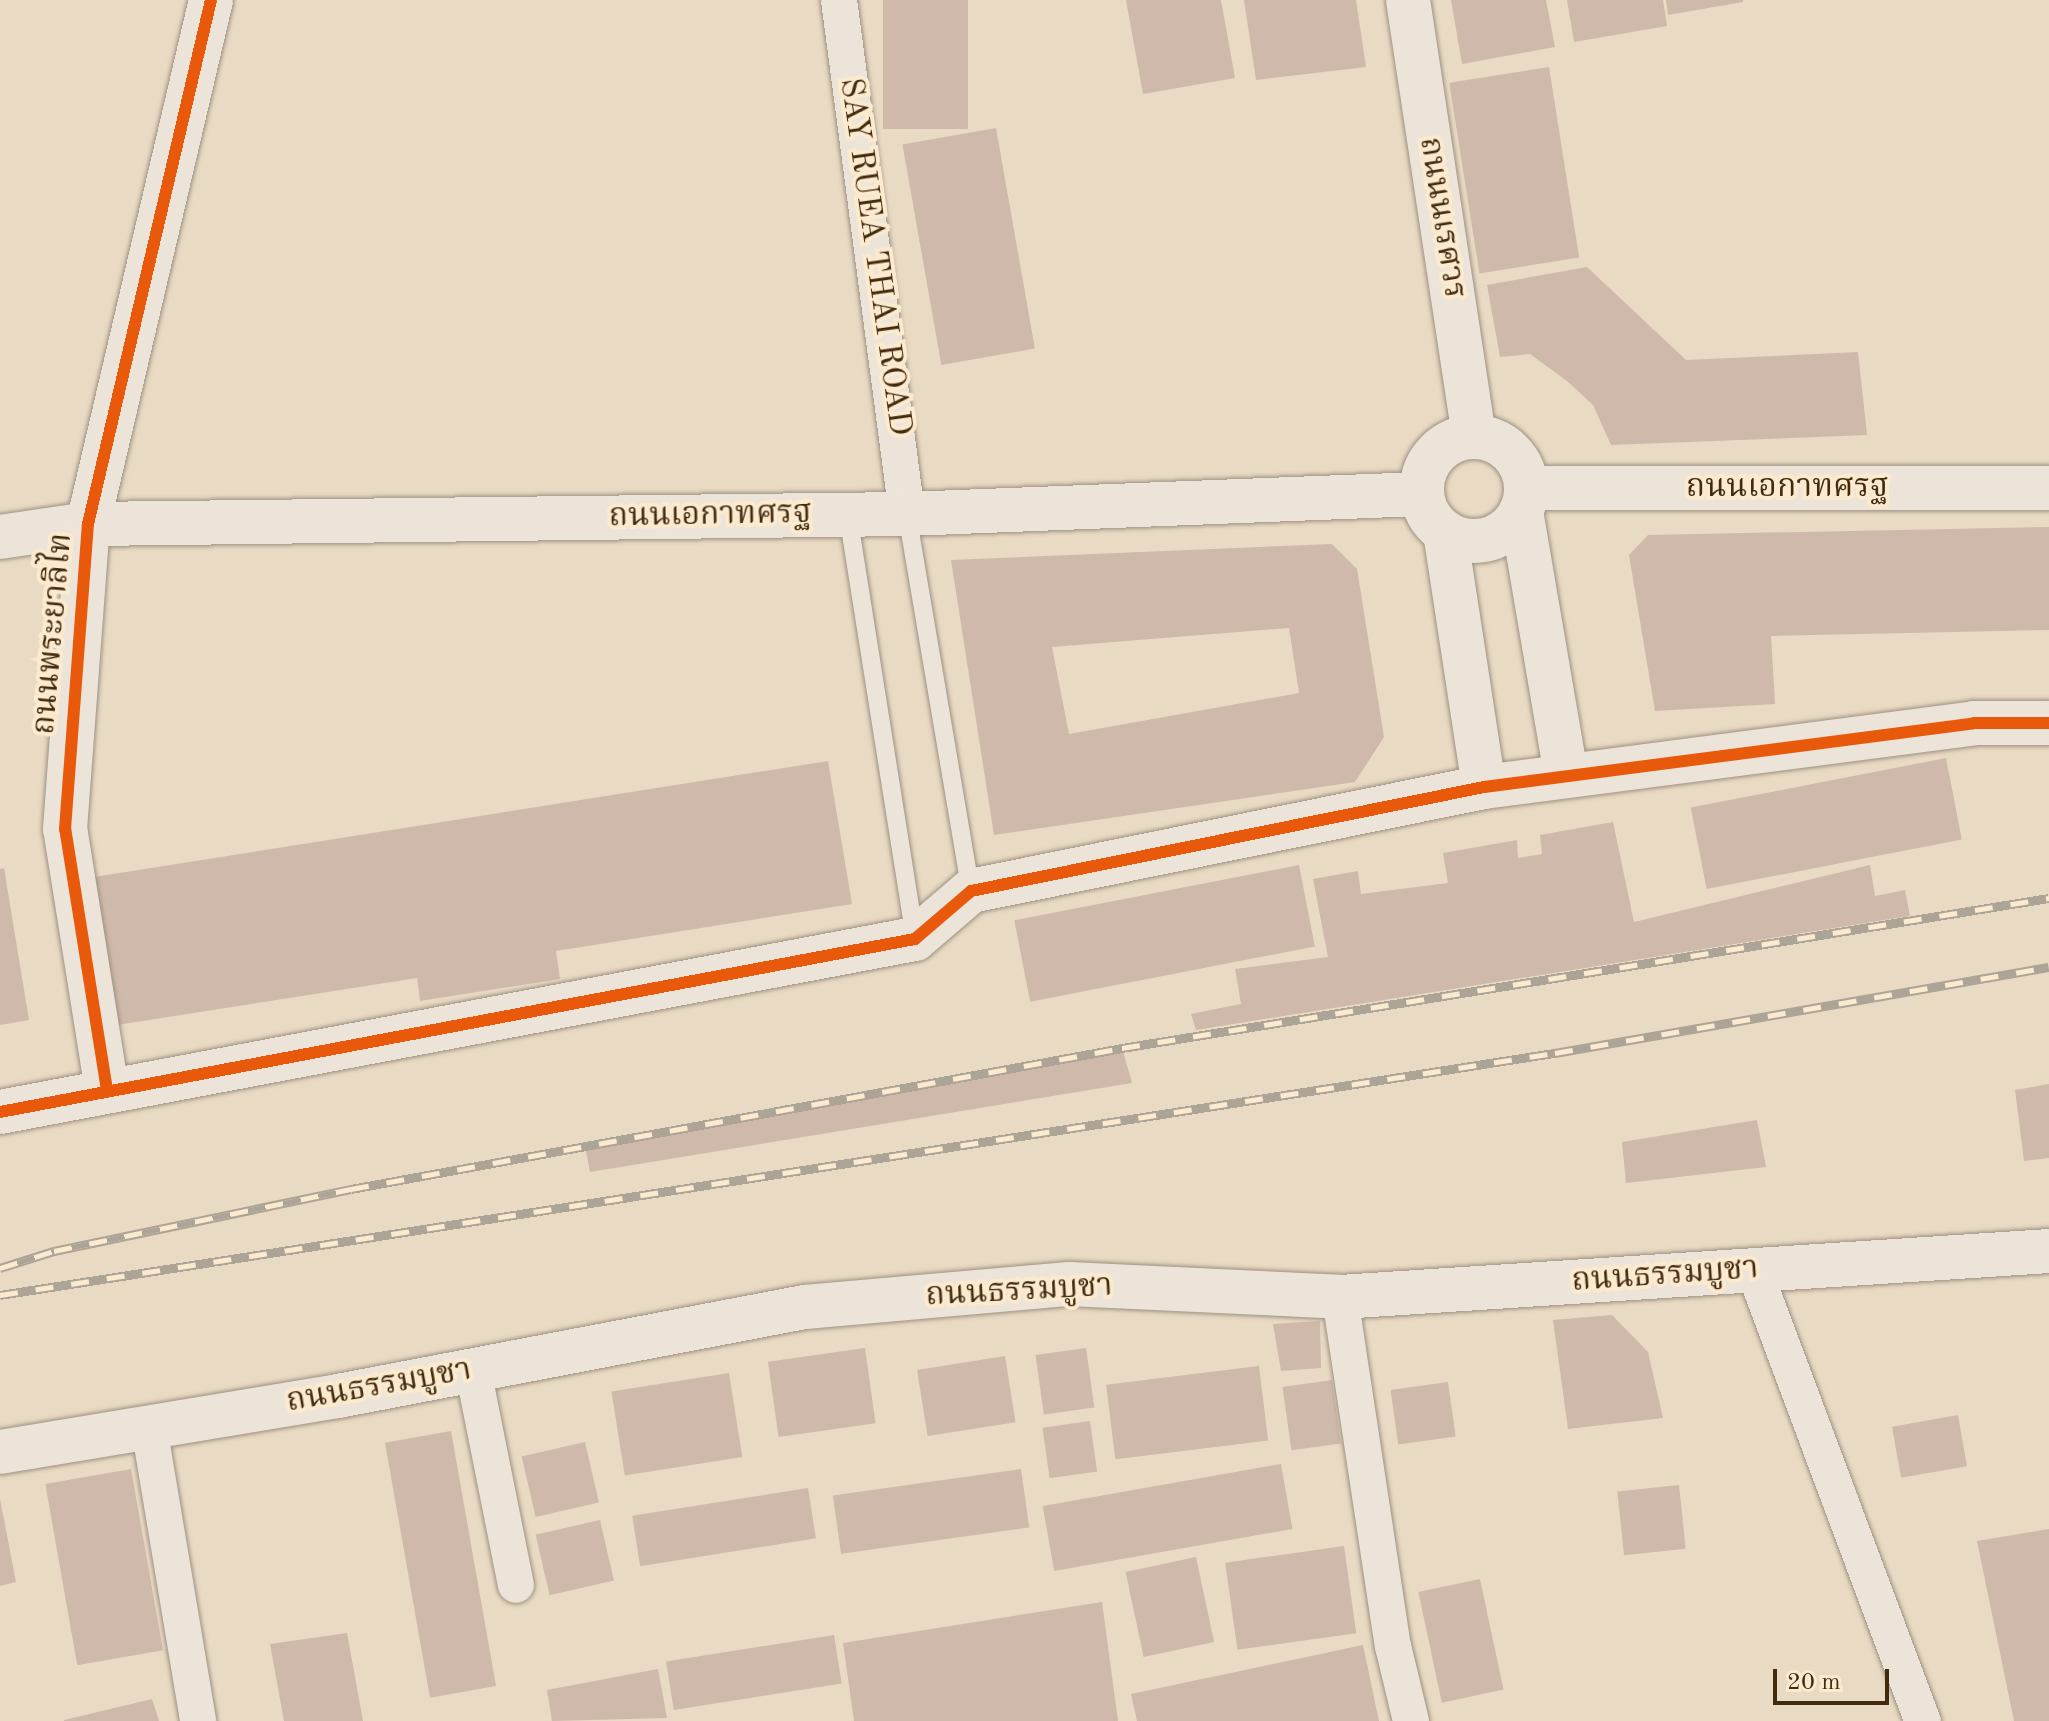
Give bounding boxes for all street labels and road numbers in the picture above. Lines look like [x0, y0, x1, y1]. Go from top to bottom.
street label: SAY RUEA THAI ROAD [830, 76, 918, 438]
street label: ถนนนเรศวร [1409, 134, 1473, 302]
street label: ถนนเอกาทศรฐ [1686, 469, 1888, 507]
street label: ถนนเอกาทศรฐ [608, 495, 812, 537]
street label: ถนนพระยาลิไท [26, 532, 82, 736]
street label: ถนนธรรมบูชา [1570, 1250, 1760, 1302]
street label: ถนนธรรมบูชา [925, 1268, 1113, 1316]
street label: ถนนธรรมบูชา [284, 1352, 474, 1422]

